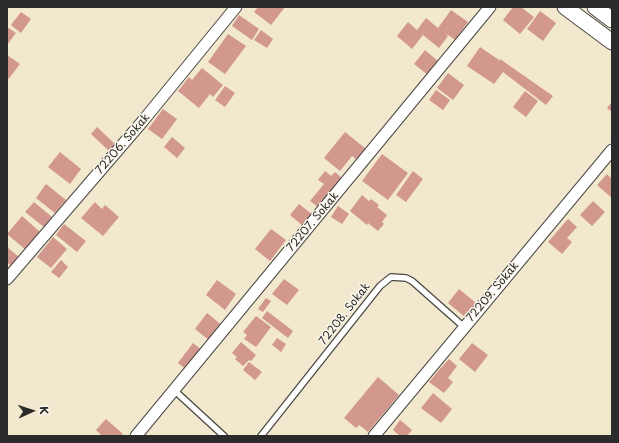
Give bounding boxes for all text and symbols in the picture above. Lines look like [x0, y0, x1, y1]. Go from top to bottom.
street label: 72206. Sokak [93, 111, 153, 177]
street label: 72207. Sokak [284, 190, 342, 254]
street label: 72209. Sokak [464, 259, 522, 325]
street label: 72208. Sokak [317, 280, 373, 348]
north arrow [12, 391, 52, 431]
text: K [36, 406, 53, 415]

